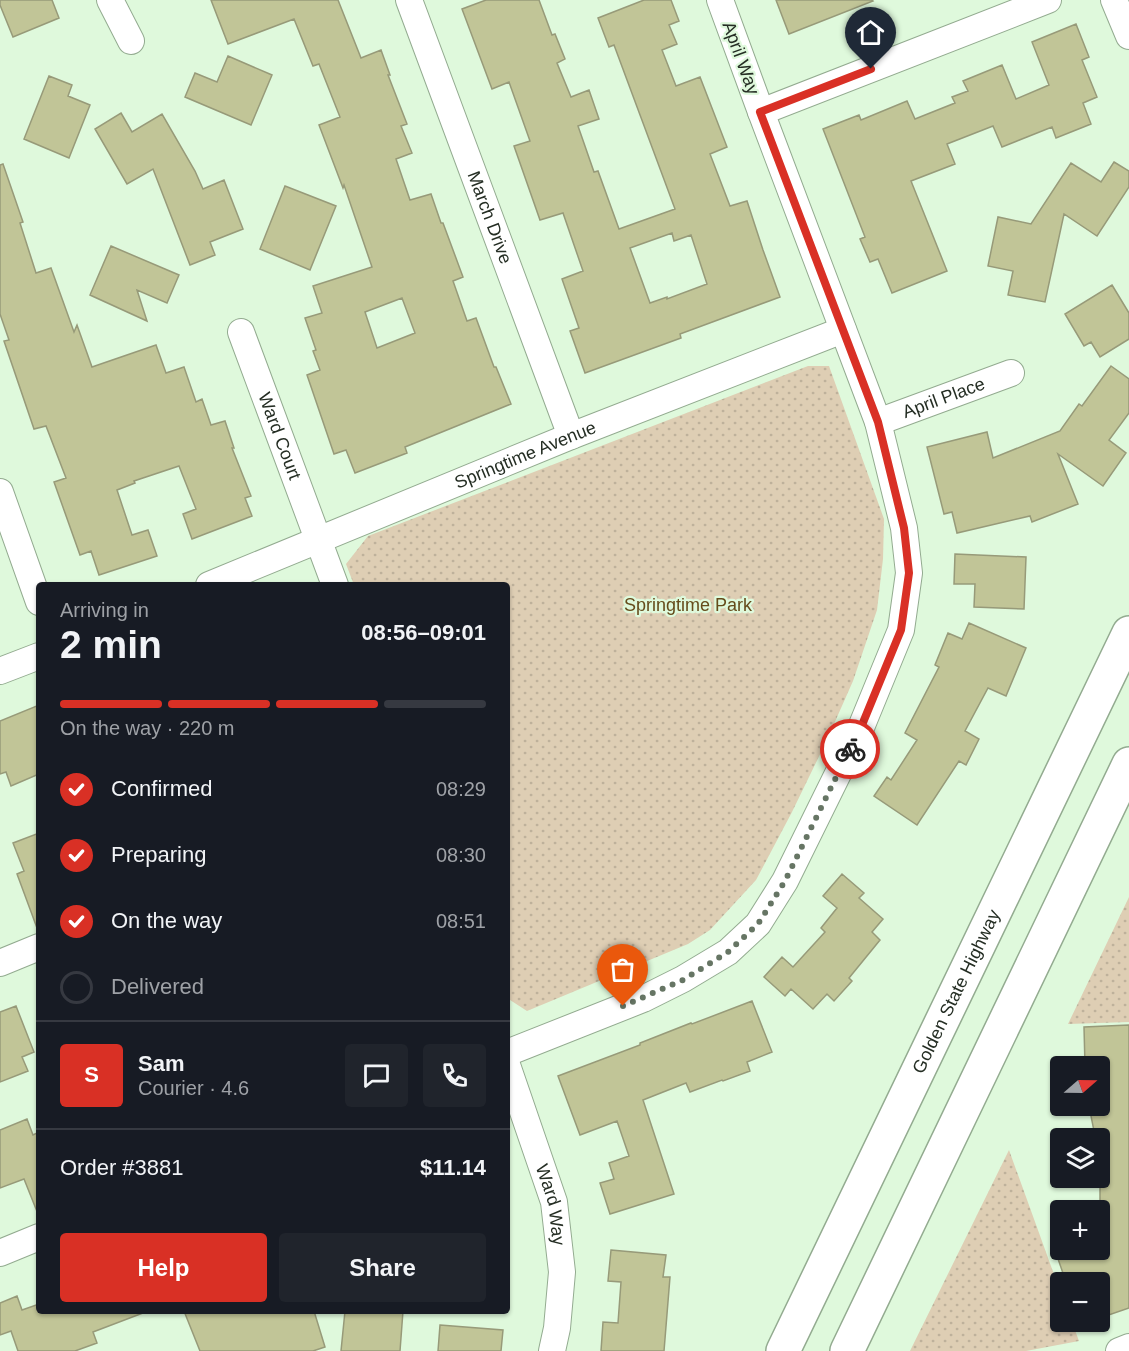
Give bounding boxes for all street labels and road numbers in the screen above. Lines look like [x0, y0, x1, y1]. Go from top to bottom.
street label: April Way [719, 19, 763, 97]
street label: March Drive [464, 168, 516, 266]
street label: April Place [900, 374, 988, 422]
street label: Ward Court [254, 390, 305, 482]
street label: Springtime Avenue [452, 417, 599, 493]
street label: Golden State Highway [908, 906, 1004, 1077]
street label: Ward Way [532, 1162, 569, 1246]

